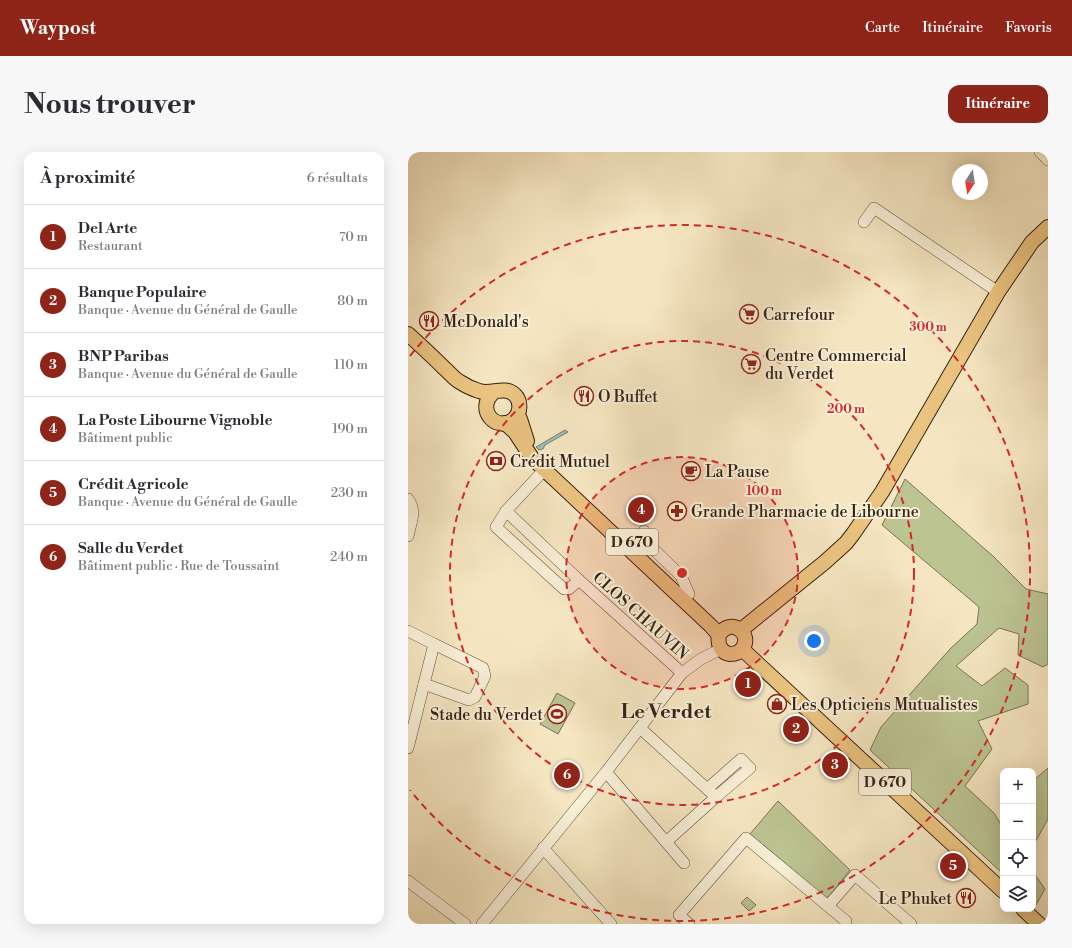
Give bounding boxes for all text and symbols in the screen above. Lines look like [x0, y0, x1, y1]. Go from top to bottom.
text: Waypost [20, 16, 96, 40]
text: Carte [865, 19, 900, 37]
text: Itinéraire [922, 19, 983, 37]
text: Favoris [1005, 19, 1052, 37]
button: Itinéraire [948, 85, 1048, 123]
text: Nous trouver [24, 87, 196, 122]
north arrow [952, 164, 988, 200]
text: À proximité [40, 167, 135, 189]
text: 6 résultats [307, 170, 368, 186]
text: Del Arte [78, 219, 137, 238]
text: 1 [50, 229, 56, 245]
text: 70 m [339, 229, 368, 245]
text: Restaurant [78, 238, 143, 254]
text: Banque Populaire [78, 283, 207, 302]
text: 2 [49, 293, 57, 309]
text: 80 m [337, 293, 368, 309]
text: Banque · Avenue du Général de Gaulle [78, 302, 298, 318]
supermarket icon: Carrefour [738, 303, 760, 325]
place label: Carrefour [763, 305, 835, 325]
restaurant icon: McDonald's [418, 310, 440, 332]
place label: McDonald's [443, 312, 529, 332]
text: 300 m [909, 320, 947, 335]
place label: Centre Commercial du Verdet [765, 346, 907, 384]
text: BNP Paribas [78, 347, 169, 366]
supermarket icon: Centre Commercial du Verdet [740, 353, 762, 375]
text: 3 [49, 357, 57, 373]
text: 110 m [334, 357, 368, 373]
text: Banque · Avenue du Général de Gaulle [78, 366, 298, 382]
restaurant icon: O Buffet [573, 385, 595, 407]
place label: O Buffet [598, 387, 658, 407]
text: 200 m [827, 402, 865, 417]
text: La Poste Libourne Vignoble [78, 411, 273, 430]
text: 4 [49, 421, 57, 437]
text: 190 m [332, 421, 368, 437]
text: Bâtiment public [78, 430, 173, 446]
bank icon: Crédit Mutuel [485, 450, 507, 472]
place label: Crédit Mutuel [510, 452, 610, 472]
cafe icon: La Pause [680, 460, 702, 482]
place label: La Pause [705, 462, 769, 482]
text: Crédit Agricole [78, 475, 189, 494]
text: 100 m [746, 484, 782, 499]
text: 5 [49, 485, 57, 501]
text: 230 m [331, 485, 368, 501]
text: Banque · Avenue du Général de Gaulle [78, 494, 298, 510]
pin: 4 [628, 495, 654, 525]
pharmacy icon: Grande Pharmacie de Libourne [666, 500, 688, 522]
place label: Grande Pharmacie de Libourne [691, 502, 919, 522]
road number: D 670 [606, 529, 658, 555]
text: Salle du Verdet [78, 539, 183, 558]
text: 6 [49, 549, 57, 565]
text: 240 m [330, 549, 368, 565]
text: Bâtiment public · Rue de Toussaint [78, 558, 280, 574]
centre of rings [675, 566, 689, 580]
street label: CLOS CHAUVIN [588, 568, 692, 664]
your location [804, 631, 824, 651]
pin: 1 [735, 669, 761, 699]
shop icon: Les Opticiens Mutualistes [766, 693, 788, 715]
place label: Les Opticiens Mutualistes [791, 695, 978, 715]
district label: Le Verdet [621, 700, 712, 725]
sports icon: Stade du Verdet [546, 703, 568, 725]
place label: Stade du Verdet [430, 705, 543, 725]
pin: 2 [783, 714, 809, 744]
pin: 3 [822, 750, 848, 780]
pin: 6 [554, 760, 580, 790]
map controls [1000, 768, 1036, 912]
button: + [1000, 768, 1036, 804]
road number: D 670 [859, 769, 911, 795]
button: − [1000, 804, 1036, 840]
button: locate [1000, 840, 1036, 876]
pin: 5 [940, 851, 966, 881]
button: layers [1000, 876, 1036, 912]
restaurant icon: Le Phuket [955, 887, 977, 909]
place label: Le Phuket [878, 889, 952, 909]

